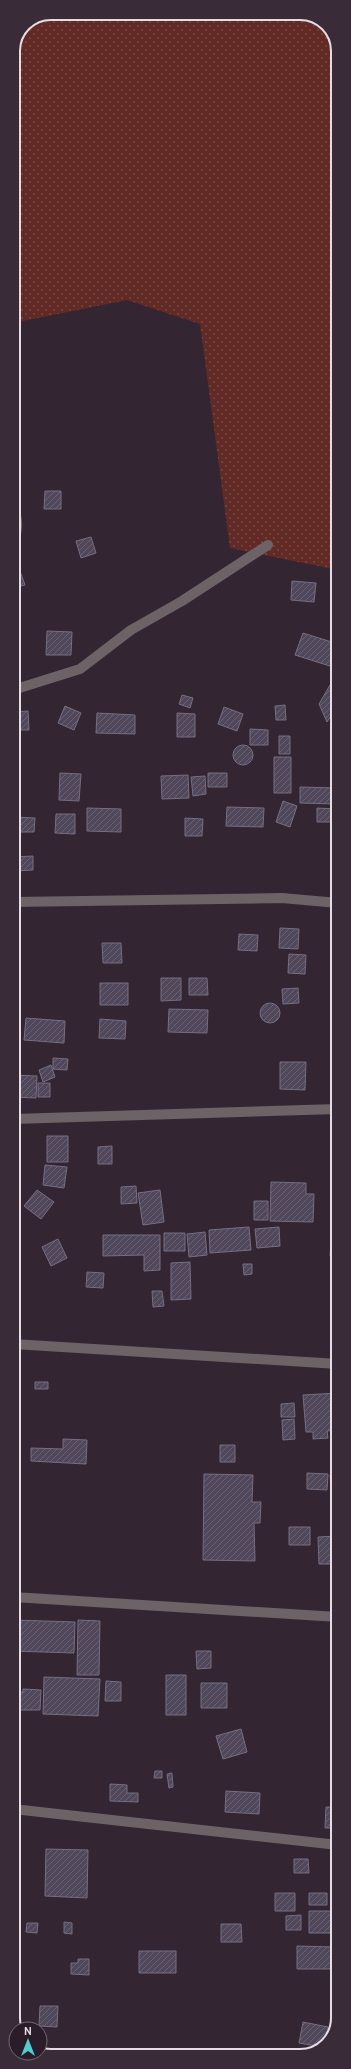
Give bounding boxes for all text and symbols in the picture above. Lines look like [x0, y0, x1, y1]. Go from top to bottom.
north arrow [8, 2021, 48, 2061]
text: N [24, 2024, 32, 2038]

